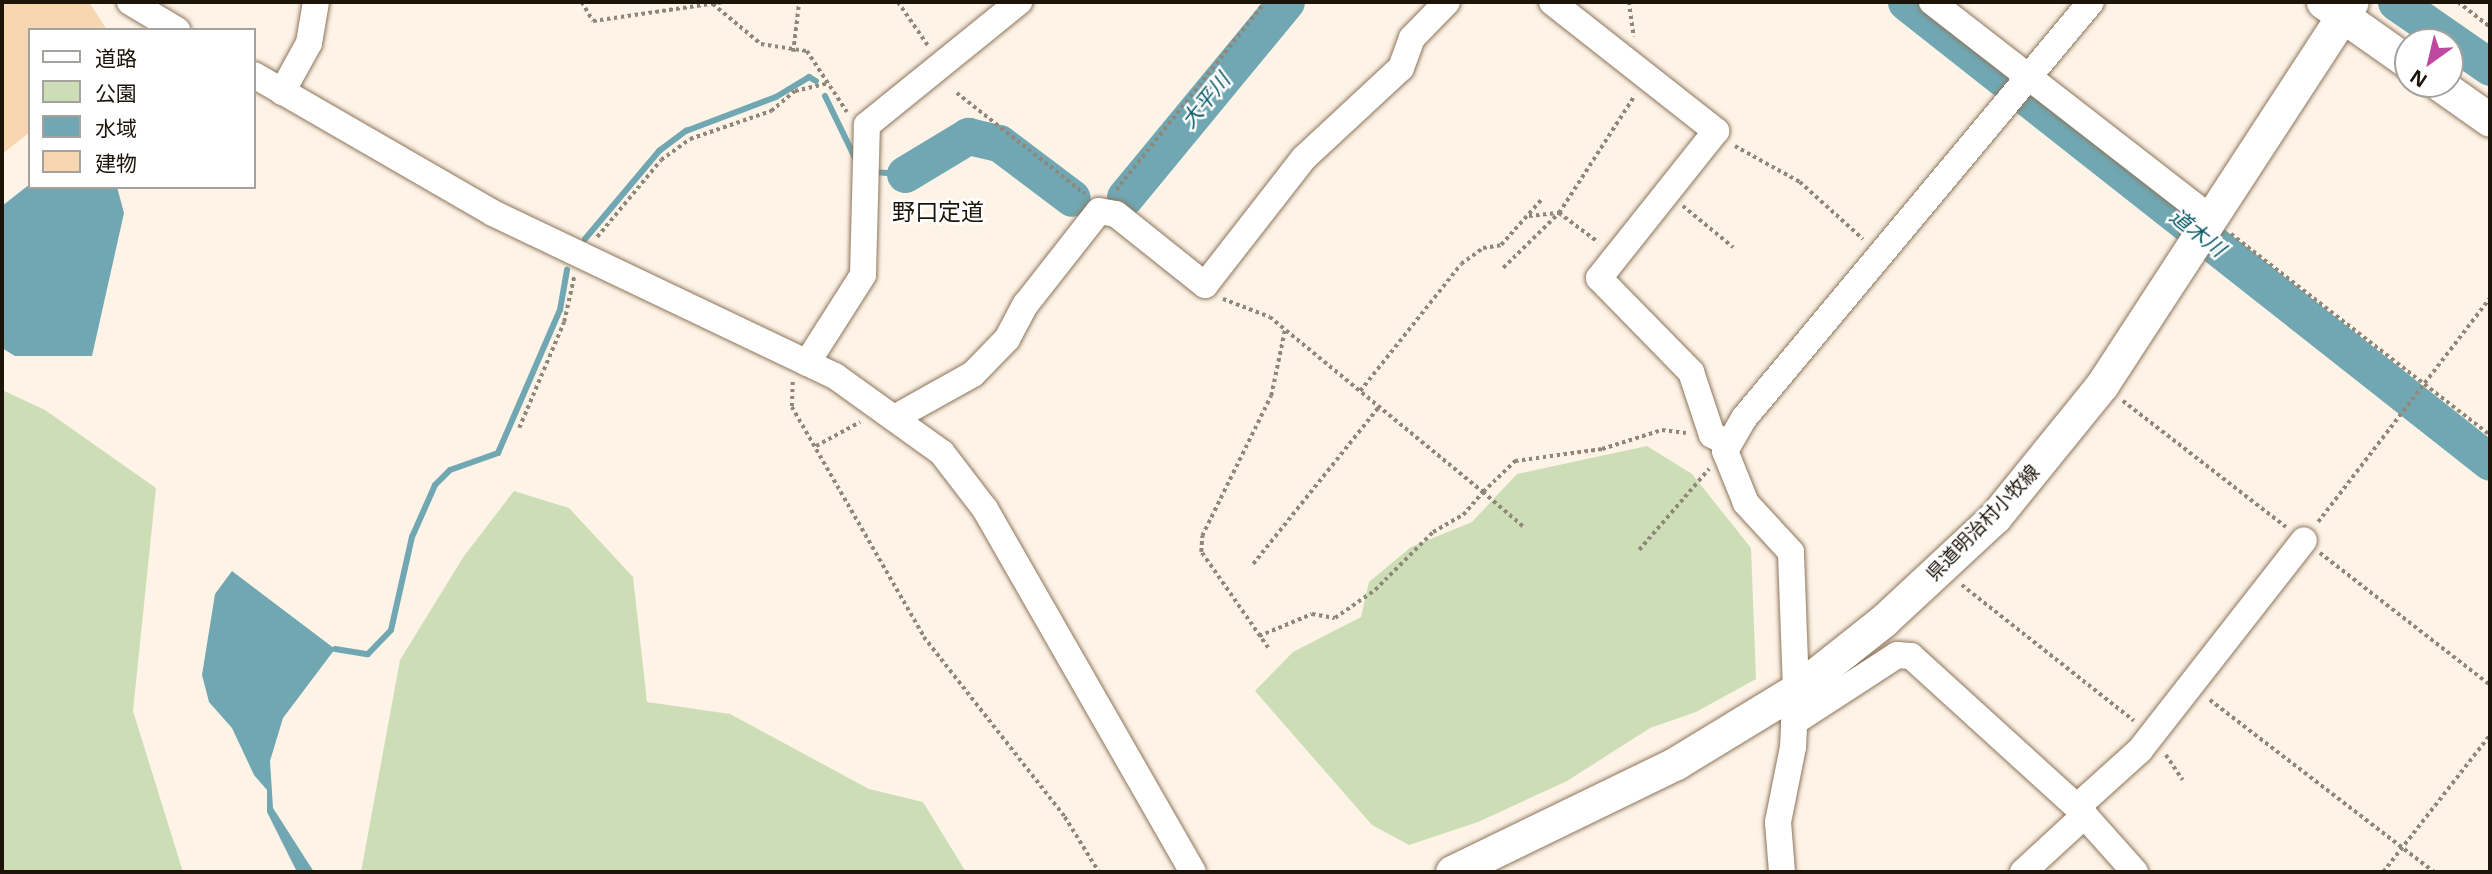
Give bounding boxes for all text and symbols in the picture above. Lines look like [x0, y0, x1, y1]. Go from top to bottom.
legend [28, 28, 256, 189]
north arrow [2394, 28, 2464, 98]
text: 道路 [95, 44, 137, 72]
text: N [2405, 64, 2432, 94]
water label: 大平川 [1175, 68, 1235, 132]
text: 公園 [95, 79, 137, 107]
text: 水域 [95, 114, 137, 142]
text: 建物 [95, 149, 137, 177]
district label: 野口定道 [892, 197, 984, 225]
water label: 道木川 [2165, 203, 2231, 261]
street label: 県道明治村小牧線 [1922, 460, 2044, 586]

